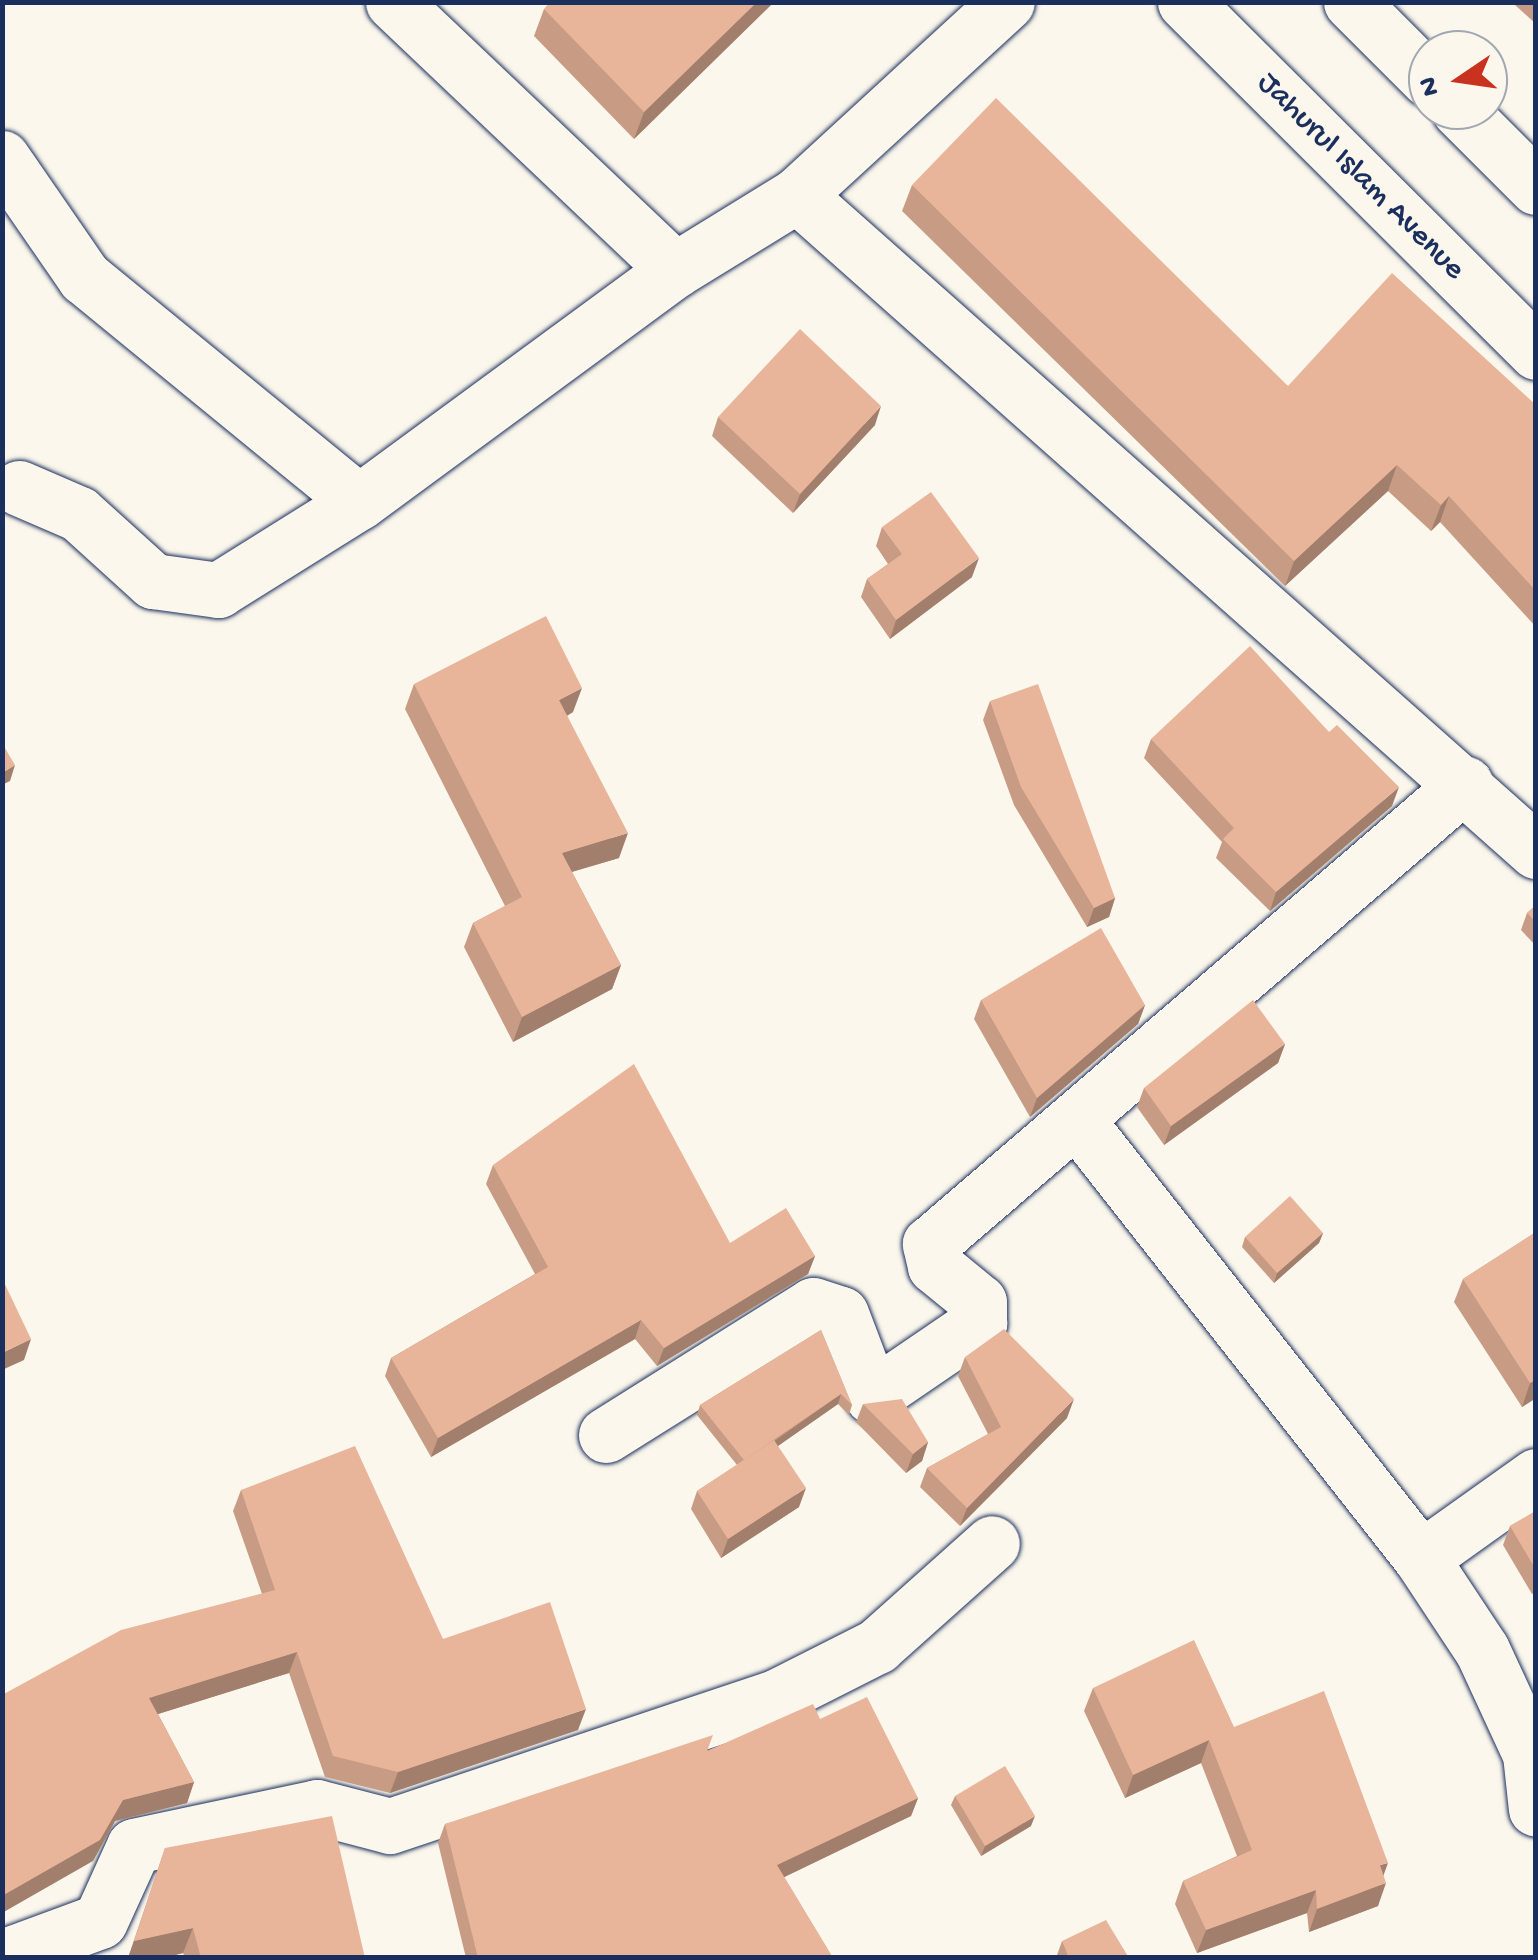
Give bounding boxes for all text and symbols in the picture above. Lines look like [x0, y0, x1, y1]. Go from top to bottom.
north arrow [1408, 30, 1508, 130]
street label: Jahurul Islam Avenue [1248, 65, 1472, 289]
text: N [1412, 74, 1448, 99]

